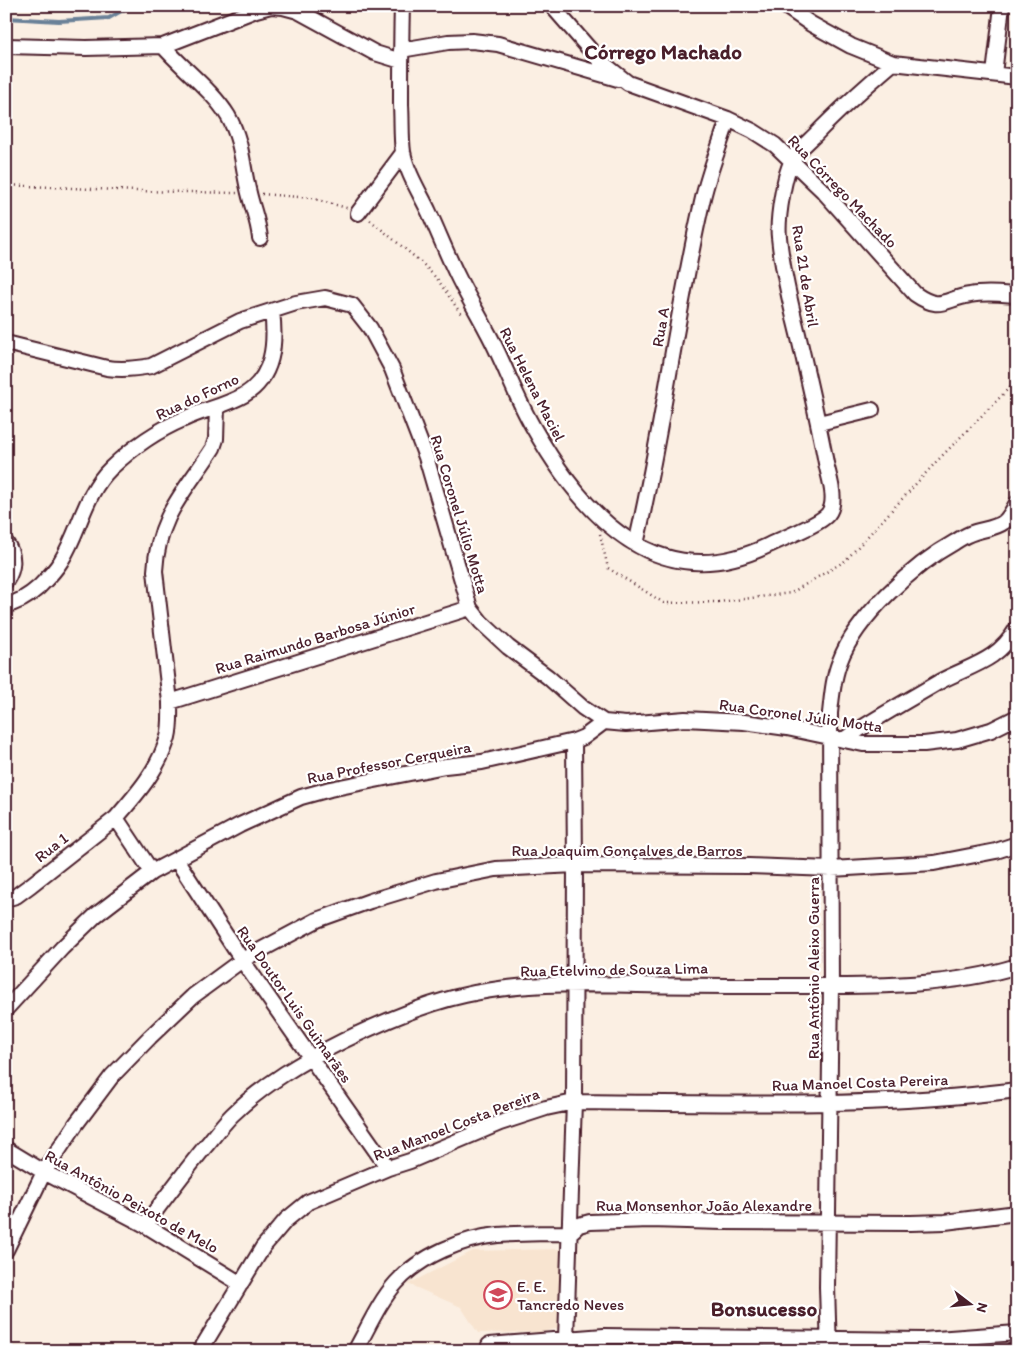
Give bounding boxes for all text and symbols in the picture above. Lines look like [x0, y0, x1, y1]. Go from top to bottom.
district label: Córrego Machado [584, 39, 742, 65]
street label: Rua Córrego Machado [784, 131, 902, 252]
street label: Rua 21 de Abril [788, 224, 823, 329]
street label: Rua A [648, 306, 673, 349]
street label: Rua Helena Maciel [496, 324, 570, 445]
street label: Rua do Forno [153, 369, 242, 424]
street label: Rua Coronel Júlio Motta [426, 433, 493, 596]
street label: Rua Raimundo Barbosa Júnior [213, 599, 417, 678]
street label: Rua Coronel Júlio Motta [718, 695, 885, 736]
street label: Rua Professor Cerqueira [305, 737, 473, 788]
street label: Rua 1 [31, 828, 72, 866]
street label: Rua Joaquim Gonçalves de Barros [511, 841, 743, 860]
street label: Rua Antônio Aleixo Guerra [804, 877, 823, 1059]
street label: Rua Doutor Luis Guimarães [233, 922, 356, 1087]
street label: Rua Etelvino de Souza Lima [520, 958, 708, 981]
street label: Rua Manoel Costa Pereira [772, 1070, 949, 1095]
street label: Rua Manoel Costa Pereira [370, 1084, 542, 1165]
street label: Rua Antônio Peixoto de Melo [42, 1146, 222, 1257]
street label: Rua Monsenhor João Alexandre [596, 1196, 812, 1215]
place label: E. E. Tancredo Neves [517, 1277, 624, 1314]
school or university icon: E. E. Tancredo Neves [483, 1280, 513, 1310]
north arrow [946, 1280, 996, 1330]
district label: Bonsucesso [711, 1296, 817, 1321]
text: N [973, 1301, 991, 1314]

